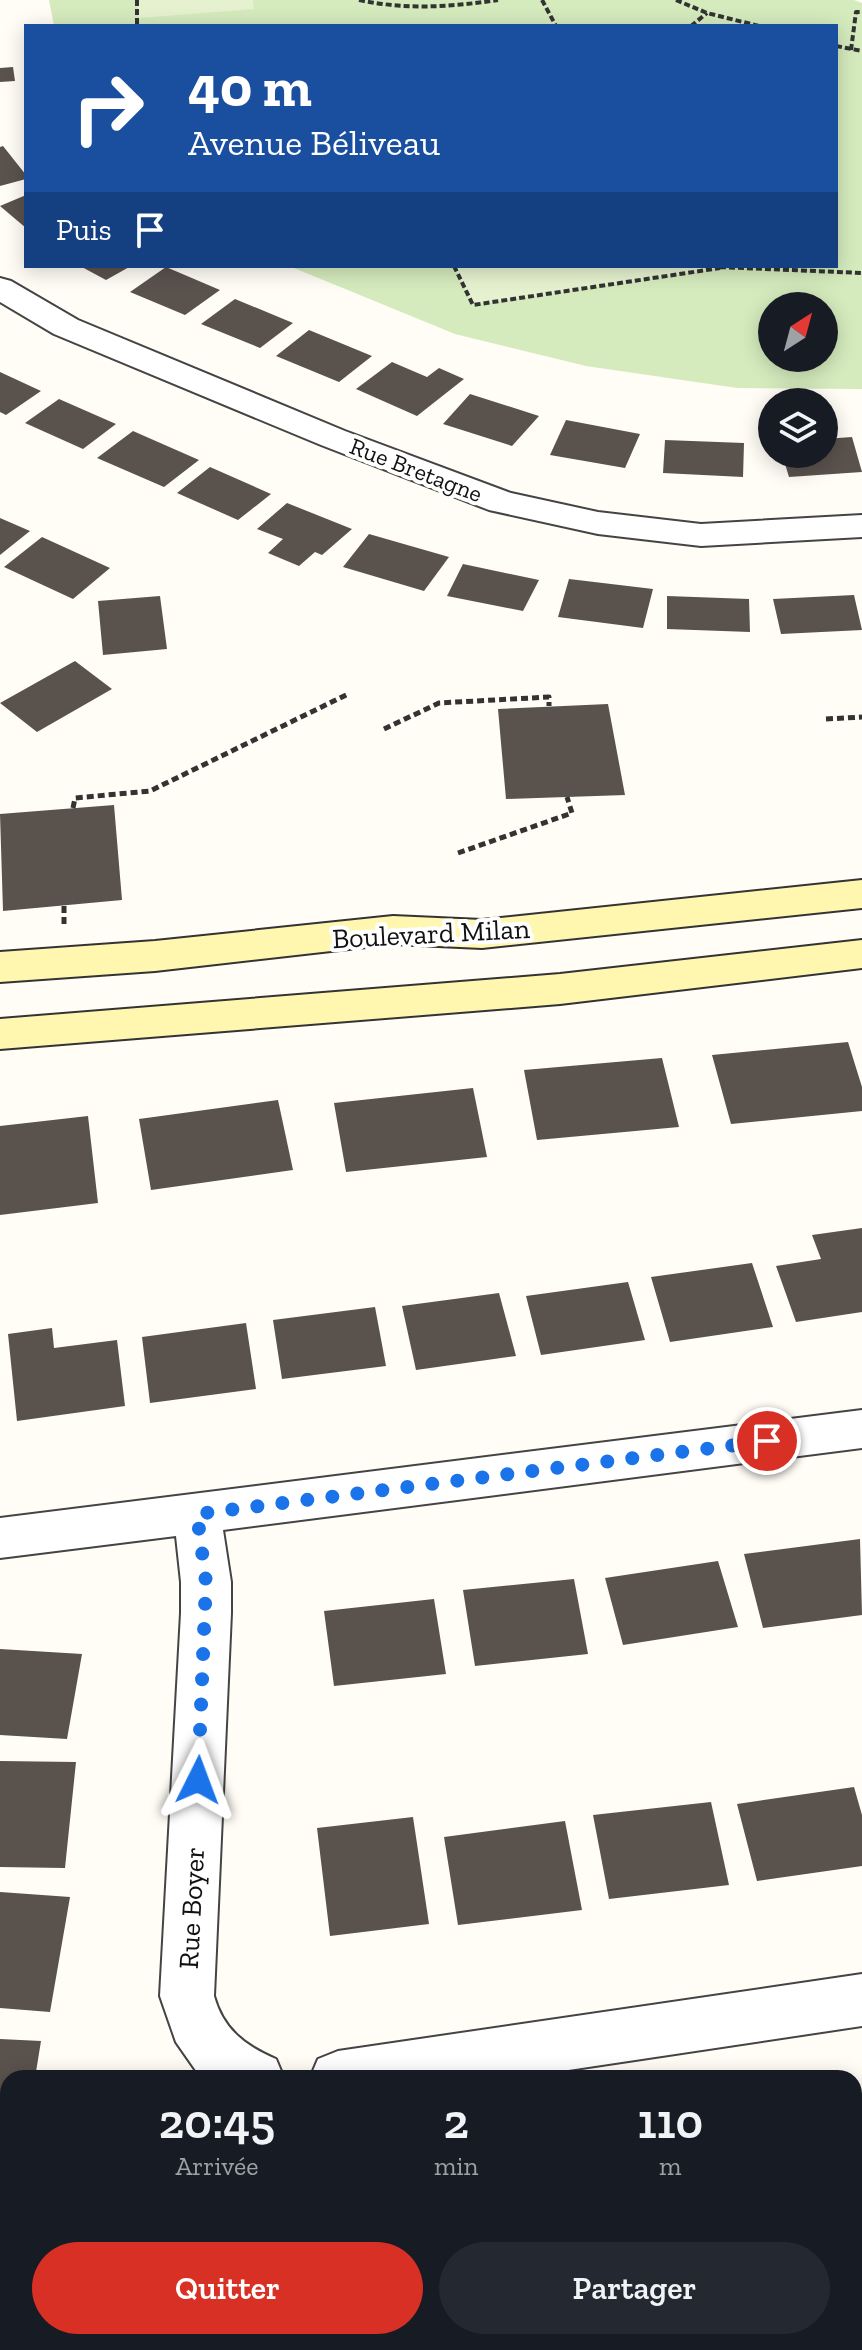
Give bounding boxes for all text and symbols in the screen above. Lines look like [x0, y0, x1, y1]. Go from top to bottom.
text: 40 m [188, 53, 312, 120]
icon: right [56, 56, 160, 160]
text: Avenue Béliveau [188, 121, 440, 164]
icon: arrive [128, 208, 172, 252]
text: Puis [56, 212, 112, 248]
north arrow [758, 292, 838, 372]
map controls [758, 292, 838, 468]
button: layers [758, 388, 838, 468]
street label: Rue Bretagne [346, 431, 487, 508]
street label: Boulevard Milan [331, 912, 531, 955]
pin [733, 1407, 801, 1475]
icon: arrive [745, 1419, 789, 1463]
position arrow [156, 1738, 240, 1822]
street label: Rue Boyer [172, 1846, 211, 1970]
text: 20:45 [159, 2093, 275, 2150]
text: 2 [444, 2093, 469, 2150]
text: 110 [637, 2093, 703, 2150]
text: Arrivée [176, 2150, 258, 2182]
text: min [434, 2150, 479, 2182]
text: m [659, 2150, 681, 2182]
button: Quitter [32, 2242, 423, 2334]
button: Partager [439, 2242, 830, 2334]

